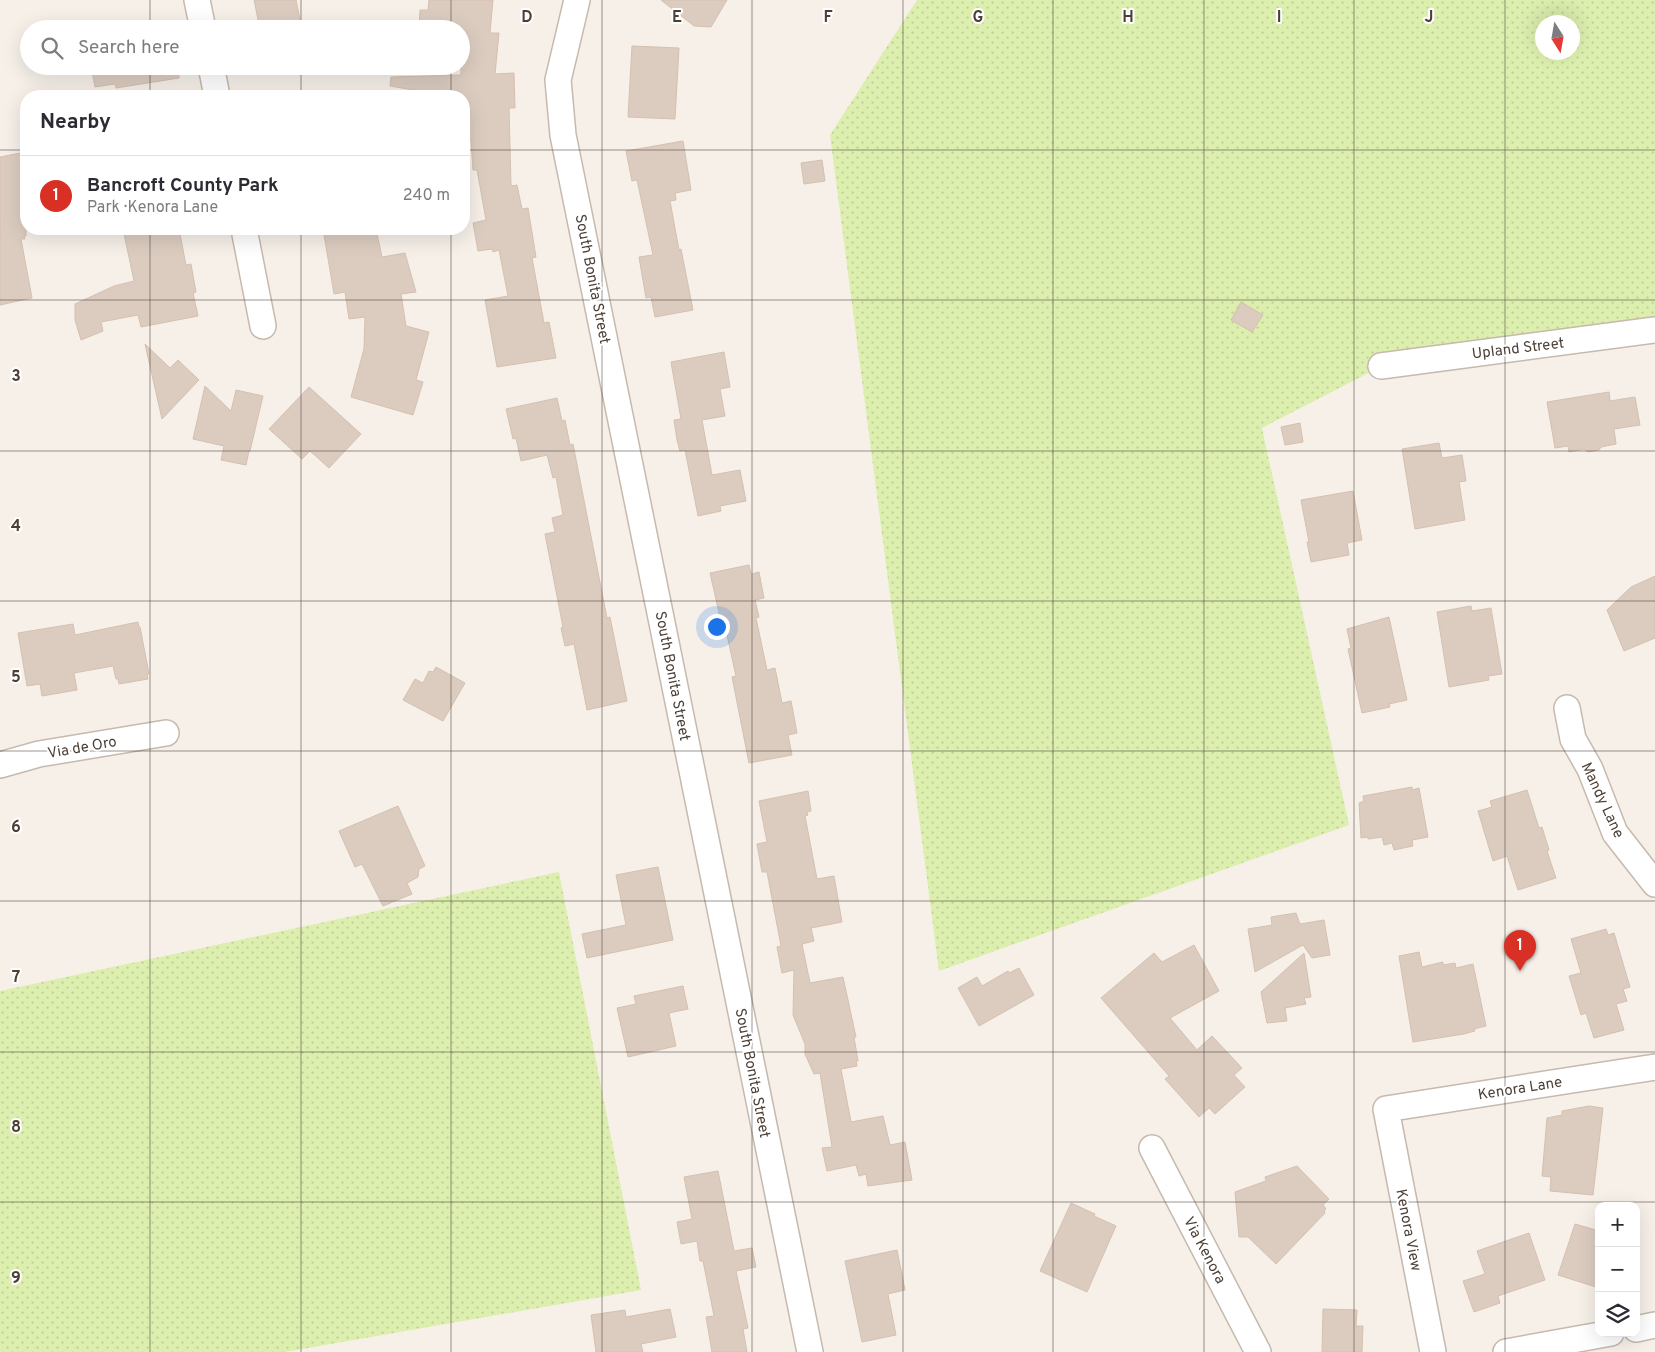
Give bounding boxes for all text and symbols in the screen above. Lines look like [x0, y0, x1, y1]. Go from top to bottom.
text: D [521, 8, 533, 28]
text: E [672, 8, 682, 28]
text: F [823, 8, 833, 28]
text: G [973, 8, 983, 28]
text: H [1122, 8, 1134, 28]
text: I [1277, 8, 1281, 28]
text: J [1425, 8, 1433, 28]
north arrow [1535, 15, 1580, 60]
search box [20, 20, 470, 75]
icon: search [38, 34, 66, 62]
text: Search here [78, 36, 180, 60]
text: Nearby [40, 109, 111, 136]
text: Bancroft County Park [87, 174, 279, 198]
text: 1 [53, 186, 59, 206]
text: 240 m [403, 186, 450, 206]
text: Park · Kenora Lane [87, 198, 218, 218]
street label: South Bonita Street [570, 213, 613, 346]
street label: Upland Street [1471, 334, 1565, 365]
text: 3 [11, 367, 21, 387]
text: 4 [11, 517, 21, 537]
street label: South Bonita Street [650, 610, 693, 743]
your location [704, 614, 730, 640]
text: 5 [11, 668, 21, 688]
street label: Via de Oro [46, 733, 118, 764]
street label: Mandy Lane [1576, 760, 1627, 842]
text: 6 [11, 818, 21, 838]
pin: 1 [1504, 930, 1536, 971]
text: 7 [12, 968, 20, 988]
street label: South Bonita Street [730, 1007, 773, 1140]
street label: Kenora Lane [1477, 1073, 1564, 1106]
text: 8 [11, 1118, 21, 1138]
street label: Kenora View [1390, 1188, 1425, 1273]
map controls [1595, 1202, 1640, 1337]
button: + [1595, 1202, 1640, 1247]
street label: Via Kenora [1178, 1214, 1229, 1287]
button: − [1595, 1247, 1640, 1292]
text: 9 [11, 1269, 21, 1289]
button: layers [1595, 1292, 1640, 1337]

